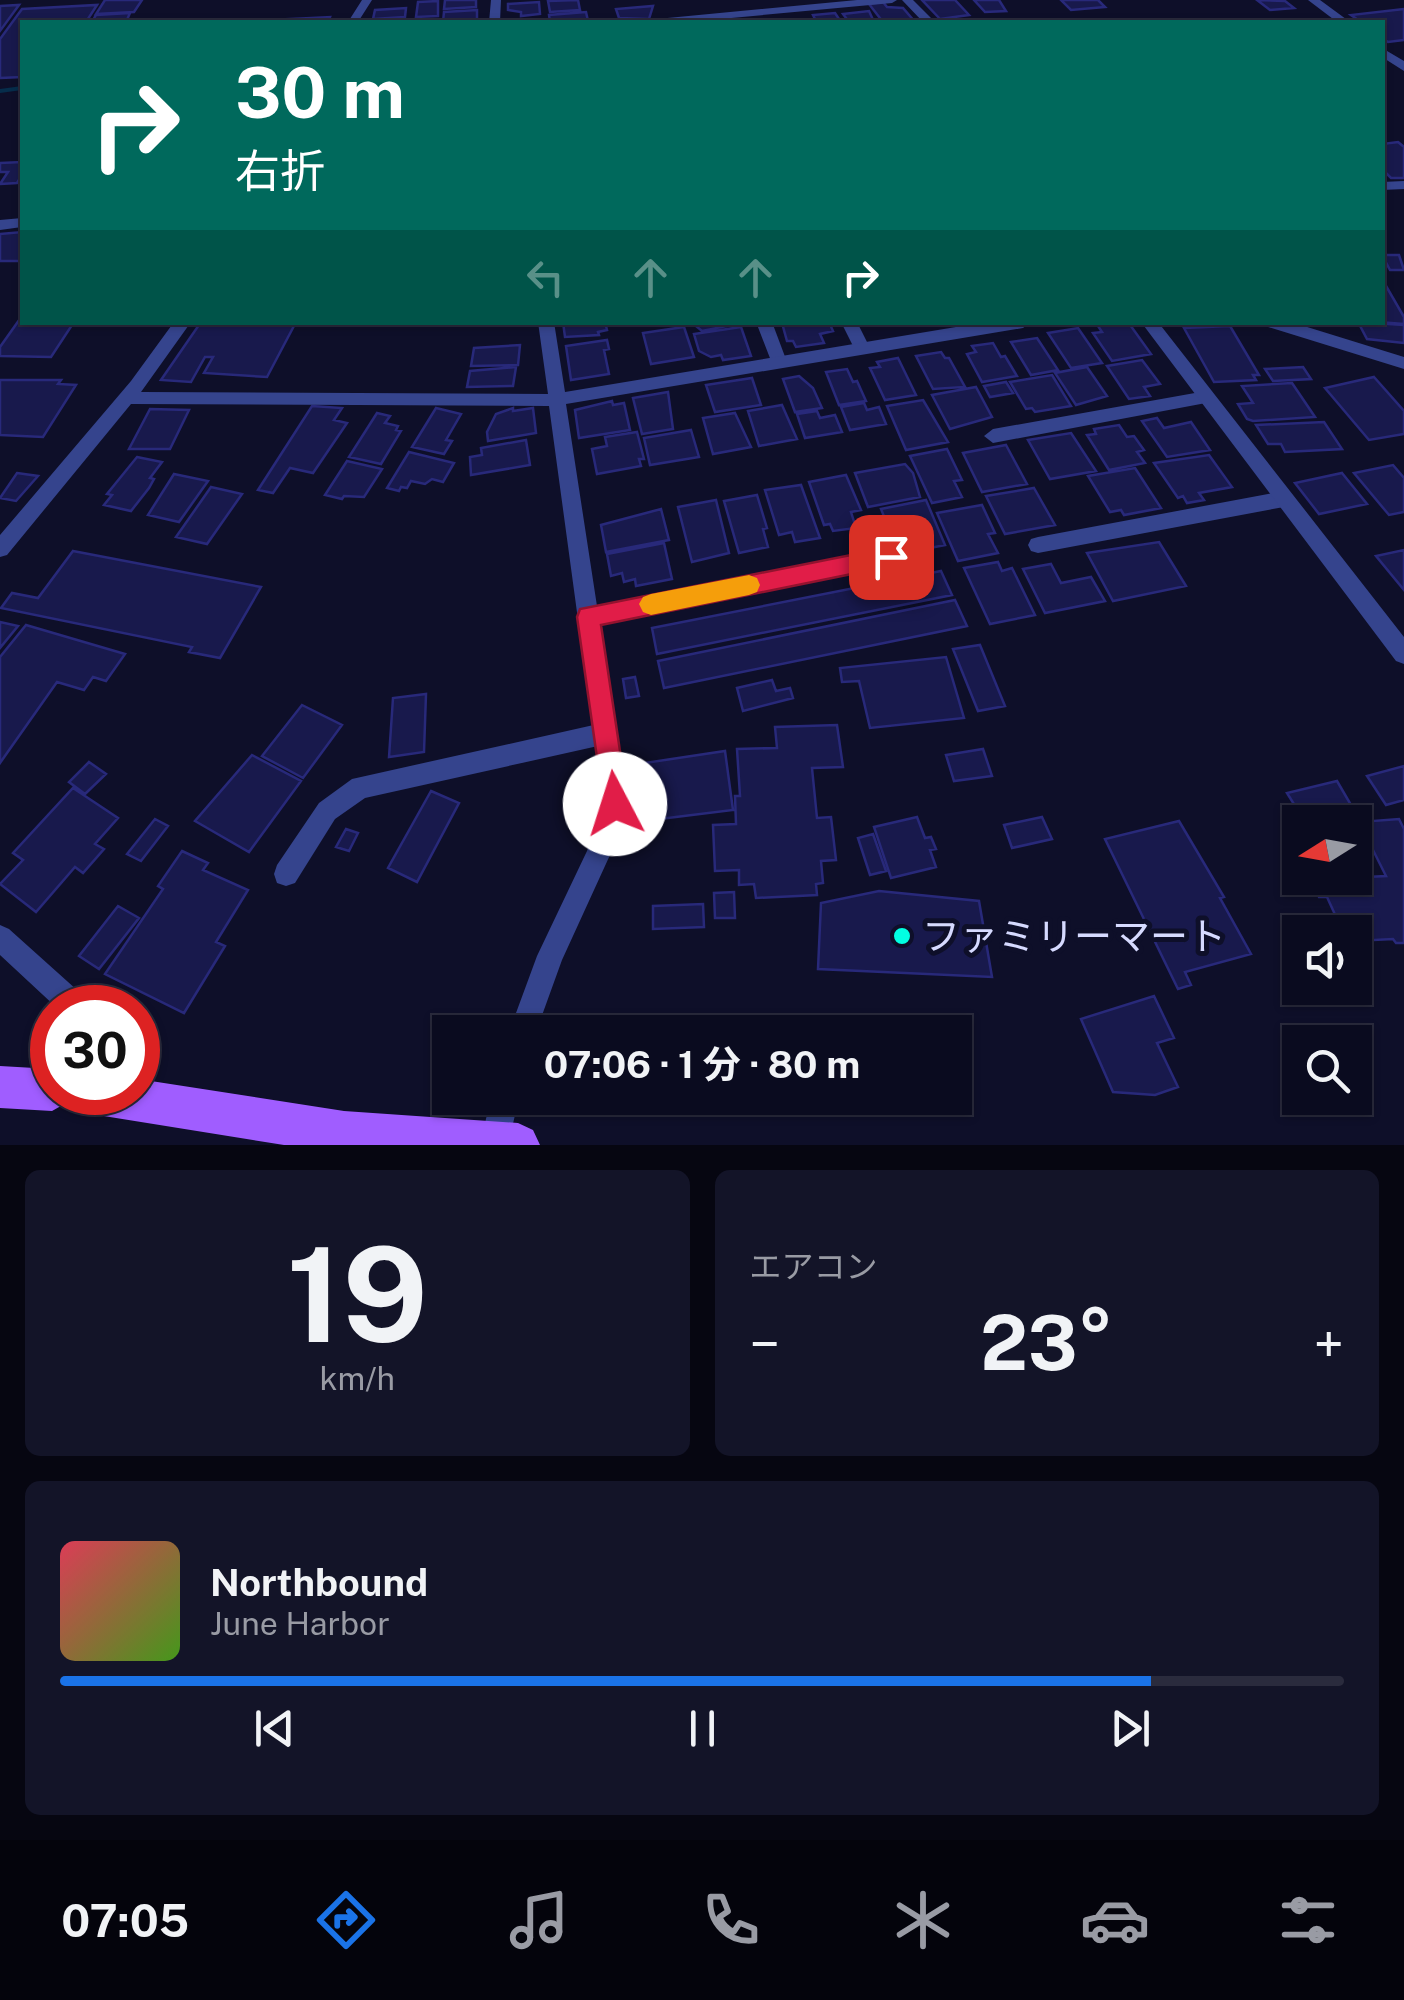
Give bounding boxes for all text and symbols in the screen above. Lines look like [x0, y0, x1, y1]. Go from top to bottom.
text: 30 m [235, 51, 405, 134]
icon: right [70, 60, 200, 190]
text: 右折 [235, 144, 325, 197]
icon: left [518, 250, 573, 305]
icon: ahead [623, 250, 678, 305]
icon: ahead [728, 250, 783, 305]
icon: right [833, 250, 888, 305]
pin [849, 515, 934, 600]
icon: arrive [864, 530, 919, 585]
position arrow [563, 752, 667, 856]
north arrow [1282, 805, 1372, 895]
map controls [1282, 805, 1372, 1115]
place label: ファミリーマート [922, 914, 1226, 959]
button: sound [1282, 915, 1372, 1005]
marker: ファミリーマート [891, 925, 913, 947]
speed limit sign: 30 [30, 985, 160, 1115]
button: search [1282, 1025, 1372, 1115]
text: 07:06 · 1 分 · 80 m [544, 1042, 860, 1087]
text: 19 [287, 1219, 428, 1371]
text: エアコン [750, 1248, 878, 1285]
text: 23° [980, 1299, 1113, 1387]
text: − [750, 1312, 780, 1376]
text: + [1314, 1312, 1344, 1376]
text: km/h [320, 1360, 395, 1397]
text: Northbound [210, 1560, 428, 1605]
text: June Harbor [210, 1605, 390, 1642]
icon: previous [247, 1701, 302, 1756]
icon: pause [675, 1701, 730, 1756]
icon: next [1103, 1701, 1158, 1756]
icon: directions [311, 1885, 381, 1955]
icon: music [504, 1885, 574, 1955]
icon: phone [696, 1885, 766, 1955]
icon: climate [888, 1885, 958, 1955]
icon: car [1080, 1885, 1150, 1955]
icon: filters [1273, 1885, 1343, 1955]
text: 07:05 [61, 1894, 189, 1947]

